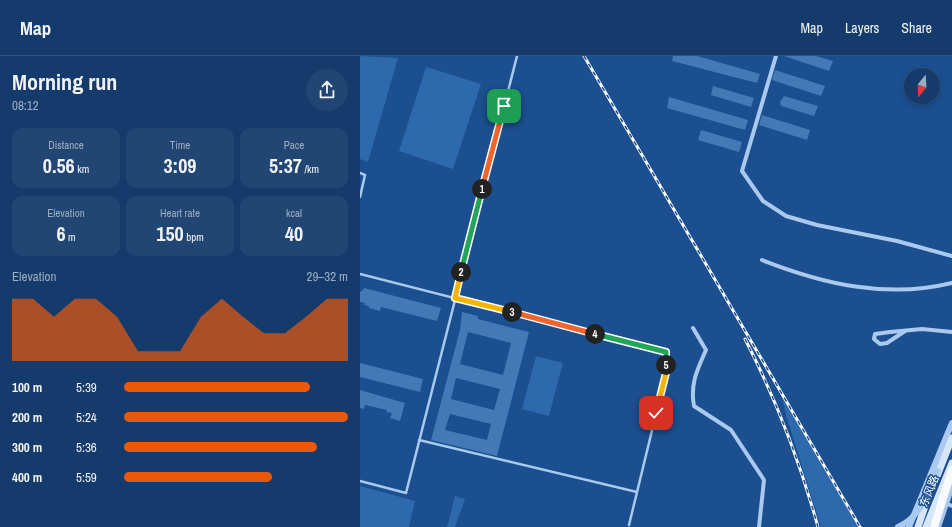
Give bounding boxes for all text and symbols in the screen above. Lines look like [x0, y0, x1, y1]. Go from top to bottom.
text: Map [20, 15, 51, 41]
text: Map [801, 19, 823, 37]
text: Layers [845, 19, 879, 37]
text: Share [901, 19, 932, 37]
text: Morning run [12, 67, 117, 97]
north arrow [904, 68, 940, 104]
map controls [904, 68, 940, 104]
button: share [306, 69, 348, 111]
pin [487, 89, 521, 123]
icon: arrive [493, 95, 515, 117]
text: 08:12 [12, 97, 39, 114]
text: Distance [48, 138, 84, 152]
text: Time [170, 138, 190, 152]
text: Pace [284, 138, 304, 152]
text: 0.56 [43, 152, 75, 179]
text: 3:09 [164, 152, 196, 179]
text: 5:37 [269, 152, 302, 179]
text: km [75, 162, 89, 176]
text: /km [302, 162, 319, 176]
pin: 1 [472, 179, 492, 199]
text: 1 [479, 182, 485, 196]
text: Elevation [47, 206, 85, 220]
text: Heart rate [160, 206, 200, 220]
text: kcal [286, 206, 302, 220]
text: 6 [56, 220, 66, 247]
text: 150 [156, 220, 184, 247]
text: 40 [285, 220, 303, 247]
text: m [66, 230, 76, 244]
text: bpm [184, 230, 204, 244]
pin: 2 [451, 262, 471, 282]
text: 2 [458, 265, 464, 279]
text: Elevation [12, 268, 56, 285]
text: 29–32 m [307, 268, 348, 285]
pin: 3 [502, 302, 522, 322]
text: 3 [509, 305, 515, 319]
pin: 4 [585, 324, 605, 344]
text: 4 [592, 327, 598, 341]
pin: 5 [656, 355, 676, 375]
text: 5 [663, 358, 669, 372]
text: 100 m [12, 379, 42, 396]
text: 5:39 [76, 379, 97, 396]
pin [639, 396, 673, 430]
icon: check [645, 402, 667, 424]
text: 200 m [12, 409, 42, 426]
text: 5:24 [76, 409, 97, 426]
text: 300 m [12, 439, 42, 456]
text: 5:36 [76, 439, 97, 456]
text: 400 m [12, 469, 42, 486]
text: 5:59 [76, 469, 97, 486]
street label: 东风路 [916, 473, 942, 509]

